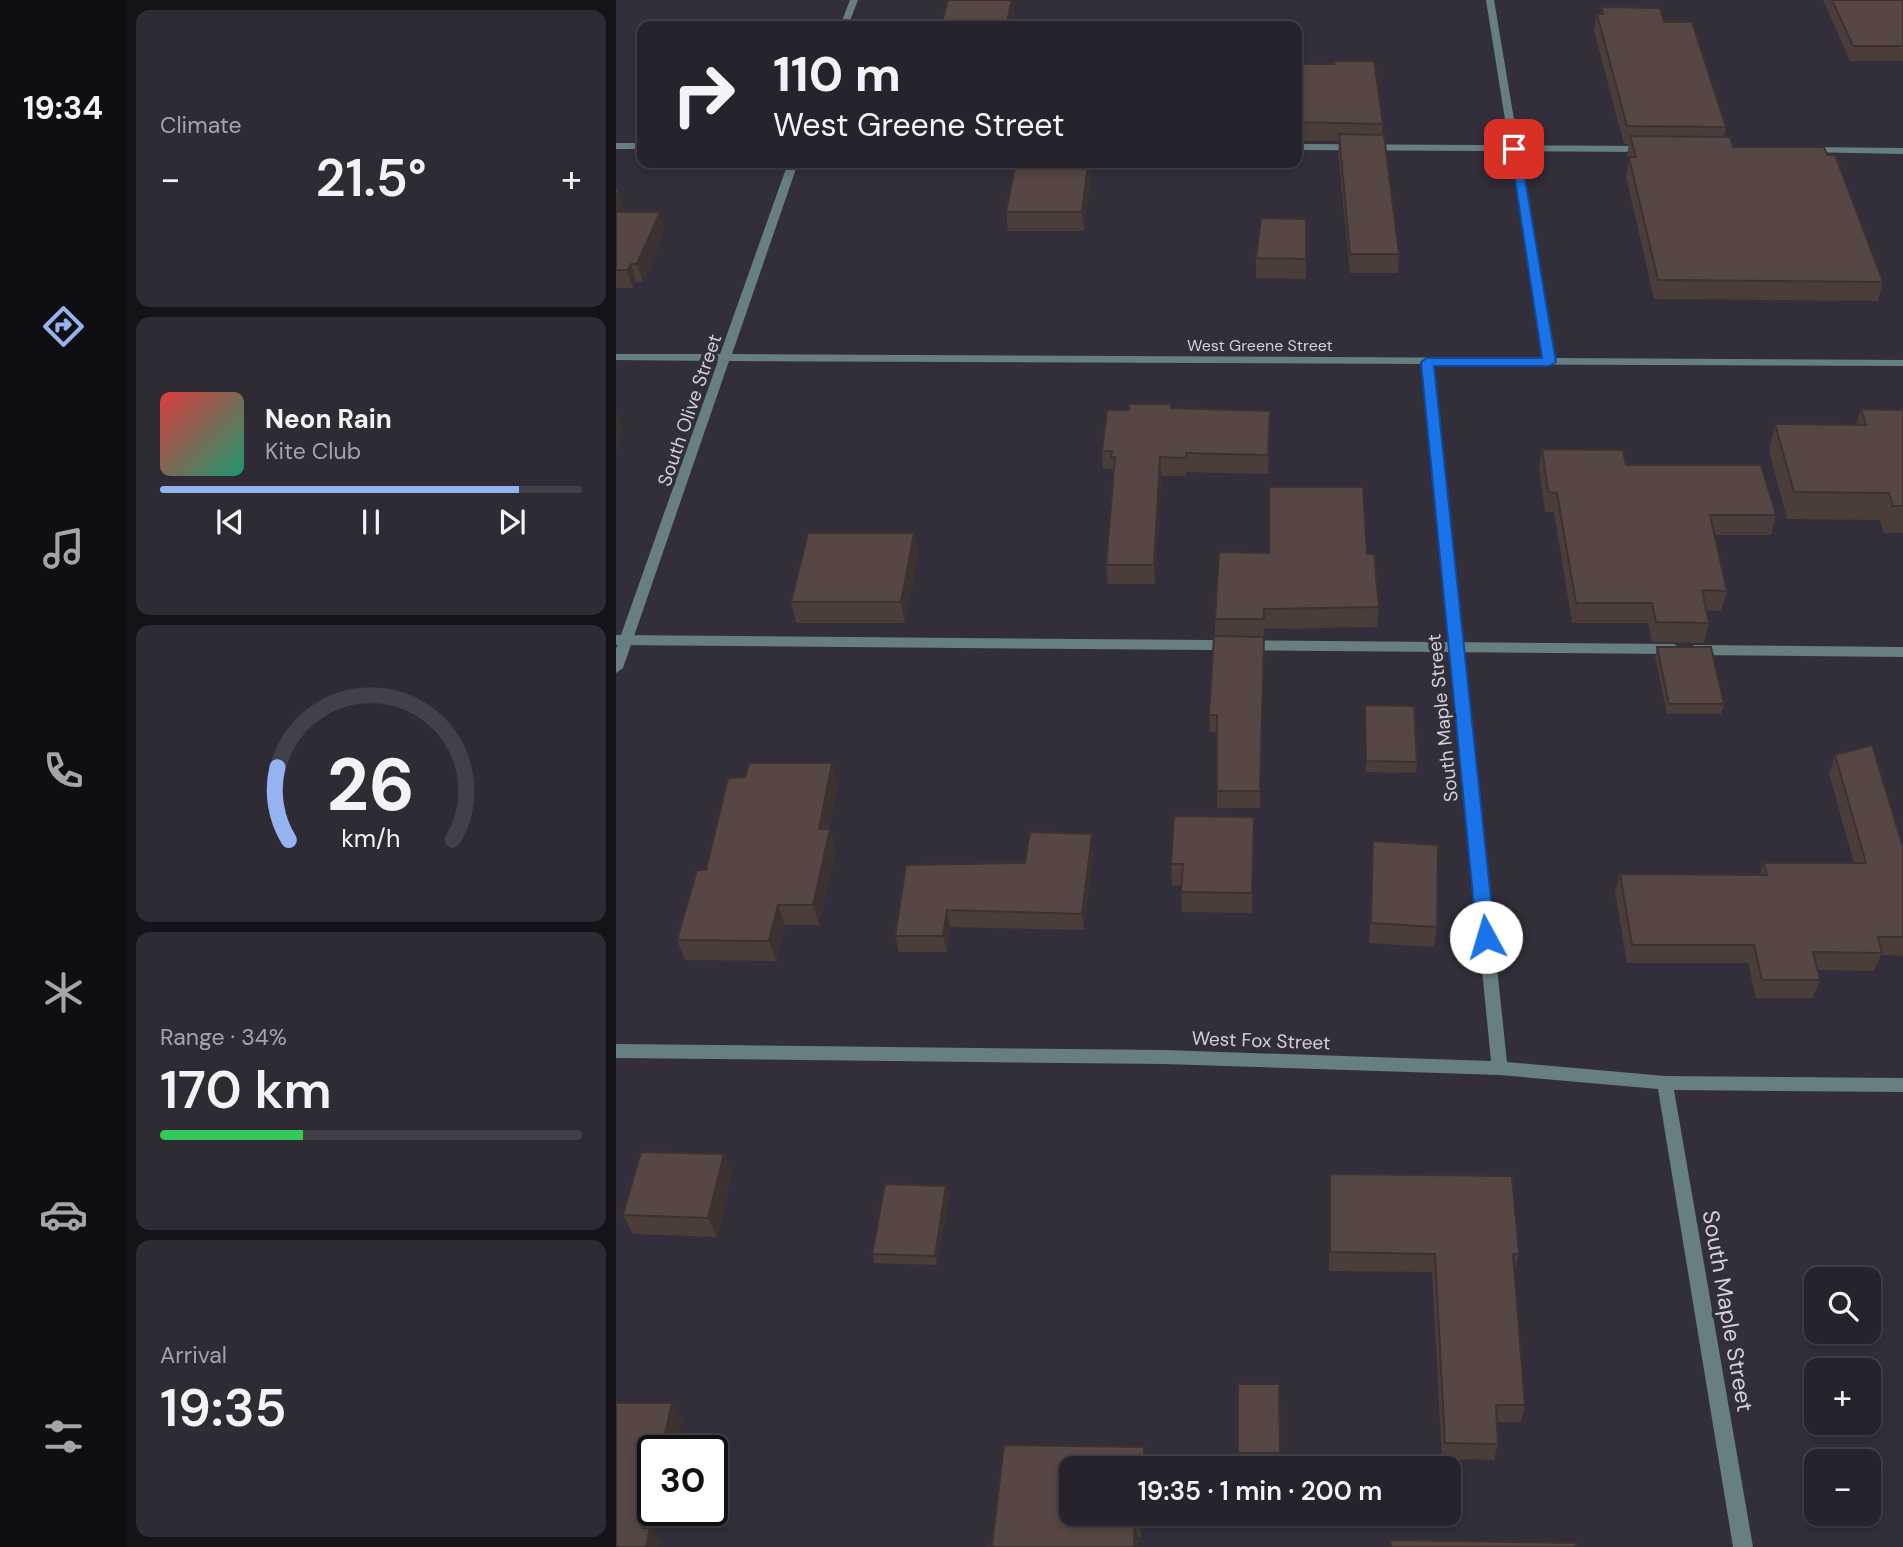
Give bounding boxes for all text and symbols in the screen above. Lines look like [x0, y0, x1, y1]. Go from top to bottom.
text: 110 m [773, 42, 901, 106]
icon: right [658, 49, 749, 140]
text: 19:34 [23, 87, 103, 129]
text: West Greene Street [773, 104, 1065, 146]
text: Climate [160, 110, 242, 140]
pin [1484, 119, 1544, 179]
icon: arrive [1495, 130, 1533, 168]
text: 21.5° [315, 144, 427, 212]
text: − [160, 154, 181, 204]
text: + [561, 154, 582, 204]
icon: directions [39, 302, 88, 351]
street label: South Olive Street [652, 331, 727, 490]
street label: West Greene Street [1187, 335, 1333, 356]
text: Neon Rain [265, 402, 392, 436]
text: Kite Club [265, 436, 361, 466]
icon: previous [211, 503, 249, 541]
icon: pause [352, 503, 390, 541]
icon: next [493, 503, 531, 541]
icon: music [39, 524, 88, 573]
street label: South Maple Street [1421, 633, 1464, 803]
text: 26 [327, 738, 415, 833]
icon: phone [39, 746, 88, 795]
text: km/h [341, 821, 401, 854]
position arrow [1449, 900, 1523, 974]
icon: climate [39, 968, 88, 1017]
text: Range · 34% [160, 1022, 287, 1052]
street label: West Fox Street [1191, 1026, 1331, 1055]
text: 170 km [160, 1056, 332, 1124]
icon: car [39, 1190, 88, 1239]
street label: South Maple Street [1695, 1208, 1761, 1414]
map controls [1804, 1267, 1881, 1526]
button: search [1804, 1267, 1881, 1344]
text: Arrival [160, 1340, 227, 1370]
button: + [1804, 1358, 1881, 1435]
text: 19:35 [160, 1374, 287, 1442]
icon: filters [39, 1412, 88, 1461]
speed limit sign: 30 [637, 1435, 728, 1526]
button: − [1804, 1449, 1881, 1526]
text: 19:35 · 1 min · 200 m [1138, 1474, 1382, 1508]

